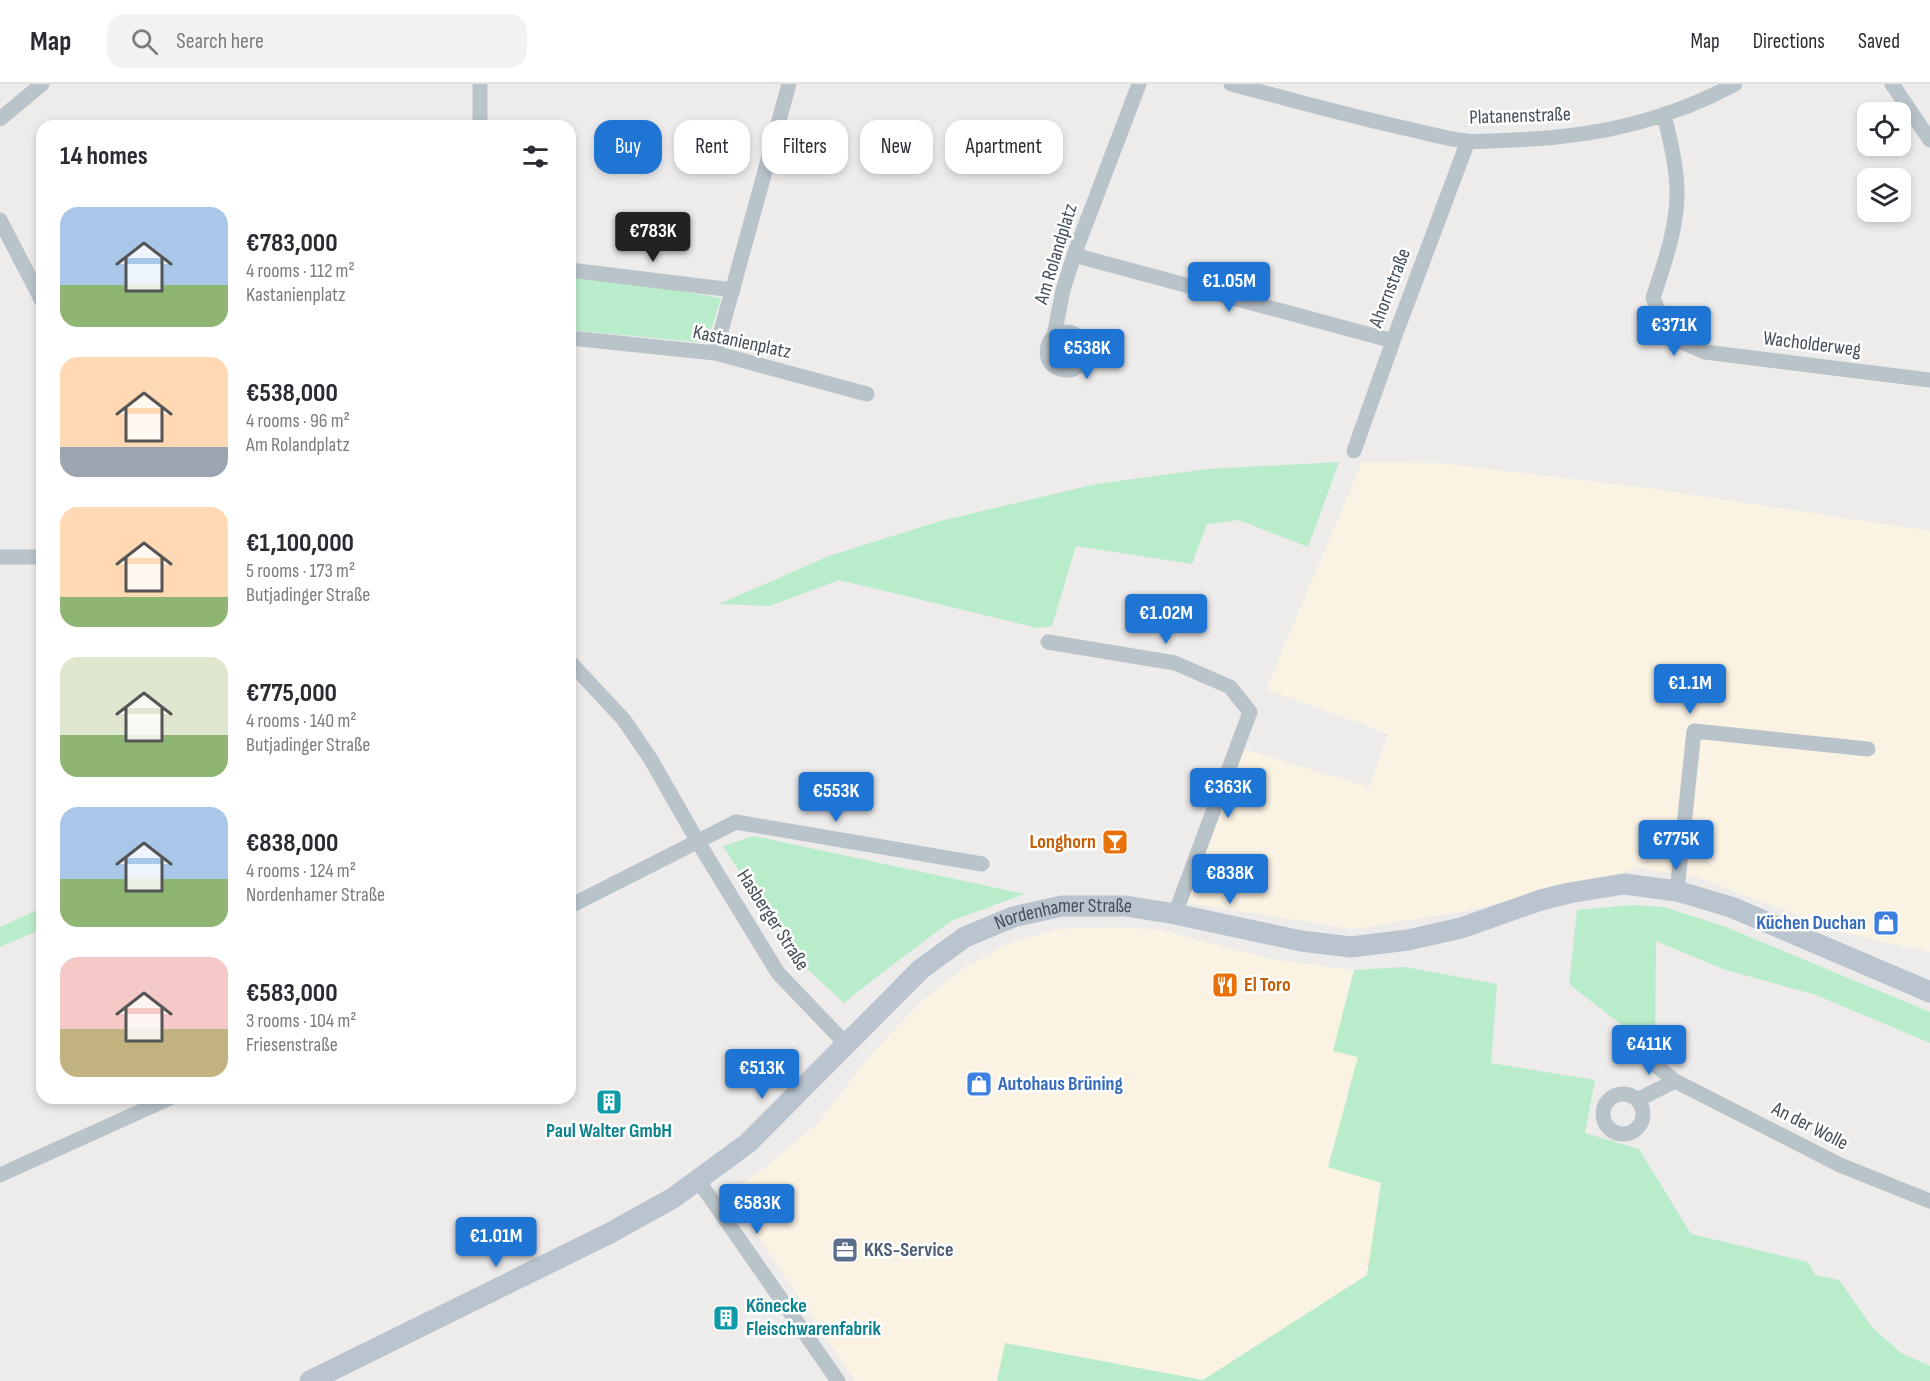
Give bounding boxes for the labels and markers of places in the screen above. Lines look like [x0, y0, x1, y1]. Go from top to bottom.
pin: €783K [611, 212, 695, 263]
pin: €1.05M [1180, 262, 1278, 313]
pin: €371K [1632, 306, 1716, 357]
pin: €538K [1045, 329, 1129, 380]
pin: €1.02M [1117, 594, 1215, 645]
pin: €1.1M [1648, 664, 1732, 715]
pin: €363K [1186, 768, 1270, 819]
pin: €553K [794, 772, 878, 823]
pin: €775K [1634, 820, 1718, 871]
bar icon: Longhorn [1100, 827, 1130, 857]
place label: Longhorn [1030, 830, 1096, 854]
pin: €838K [1188, 854, 1272, 905]
shop icon: Küchen Duchan [1871, 908, 1901, 938]
place label: Küchen Duchan [1756, 911, 1866, 935]
restaurant icon: El Toro [1210, 970, 1240, 1000]
place label: El Toro [1244, 973, 1291, 997]
pin: €411K [1607, 1025, 1691, 1076]
pin: €513K [720, 1049, 804, 1100]
shop icon: Autohaus Brüning [964, 1069, 994, 1099]
place label: Autohaus Brüning [997, 1072, 1123, 1096]
building icon: Paul Walter GmbH [594, 1087, 624, 1117]
place label: Paul Walter GmbH [546, 1119, 672, 1143]
pin: €583K [715, 1184, 799, 1235]
pin: €1.01M [447, 1217, 545, 1268]
office icon: KKS-Service [830, 1235, 860, 1265]
place label: KKS-Service [864, 1238, 953, 1262]
place label: Könecke Fleischwarenfabrik [746, 1294, 881, 1341]
building icon: Könecke Fleischwarenfabrik [711, 1303, 741, 1333]

